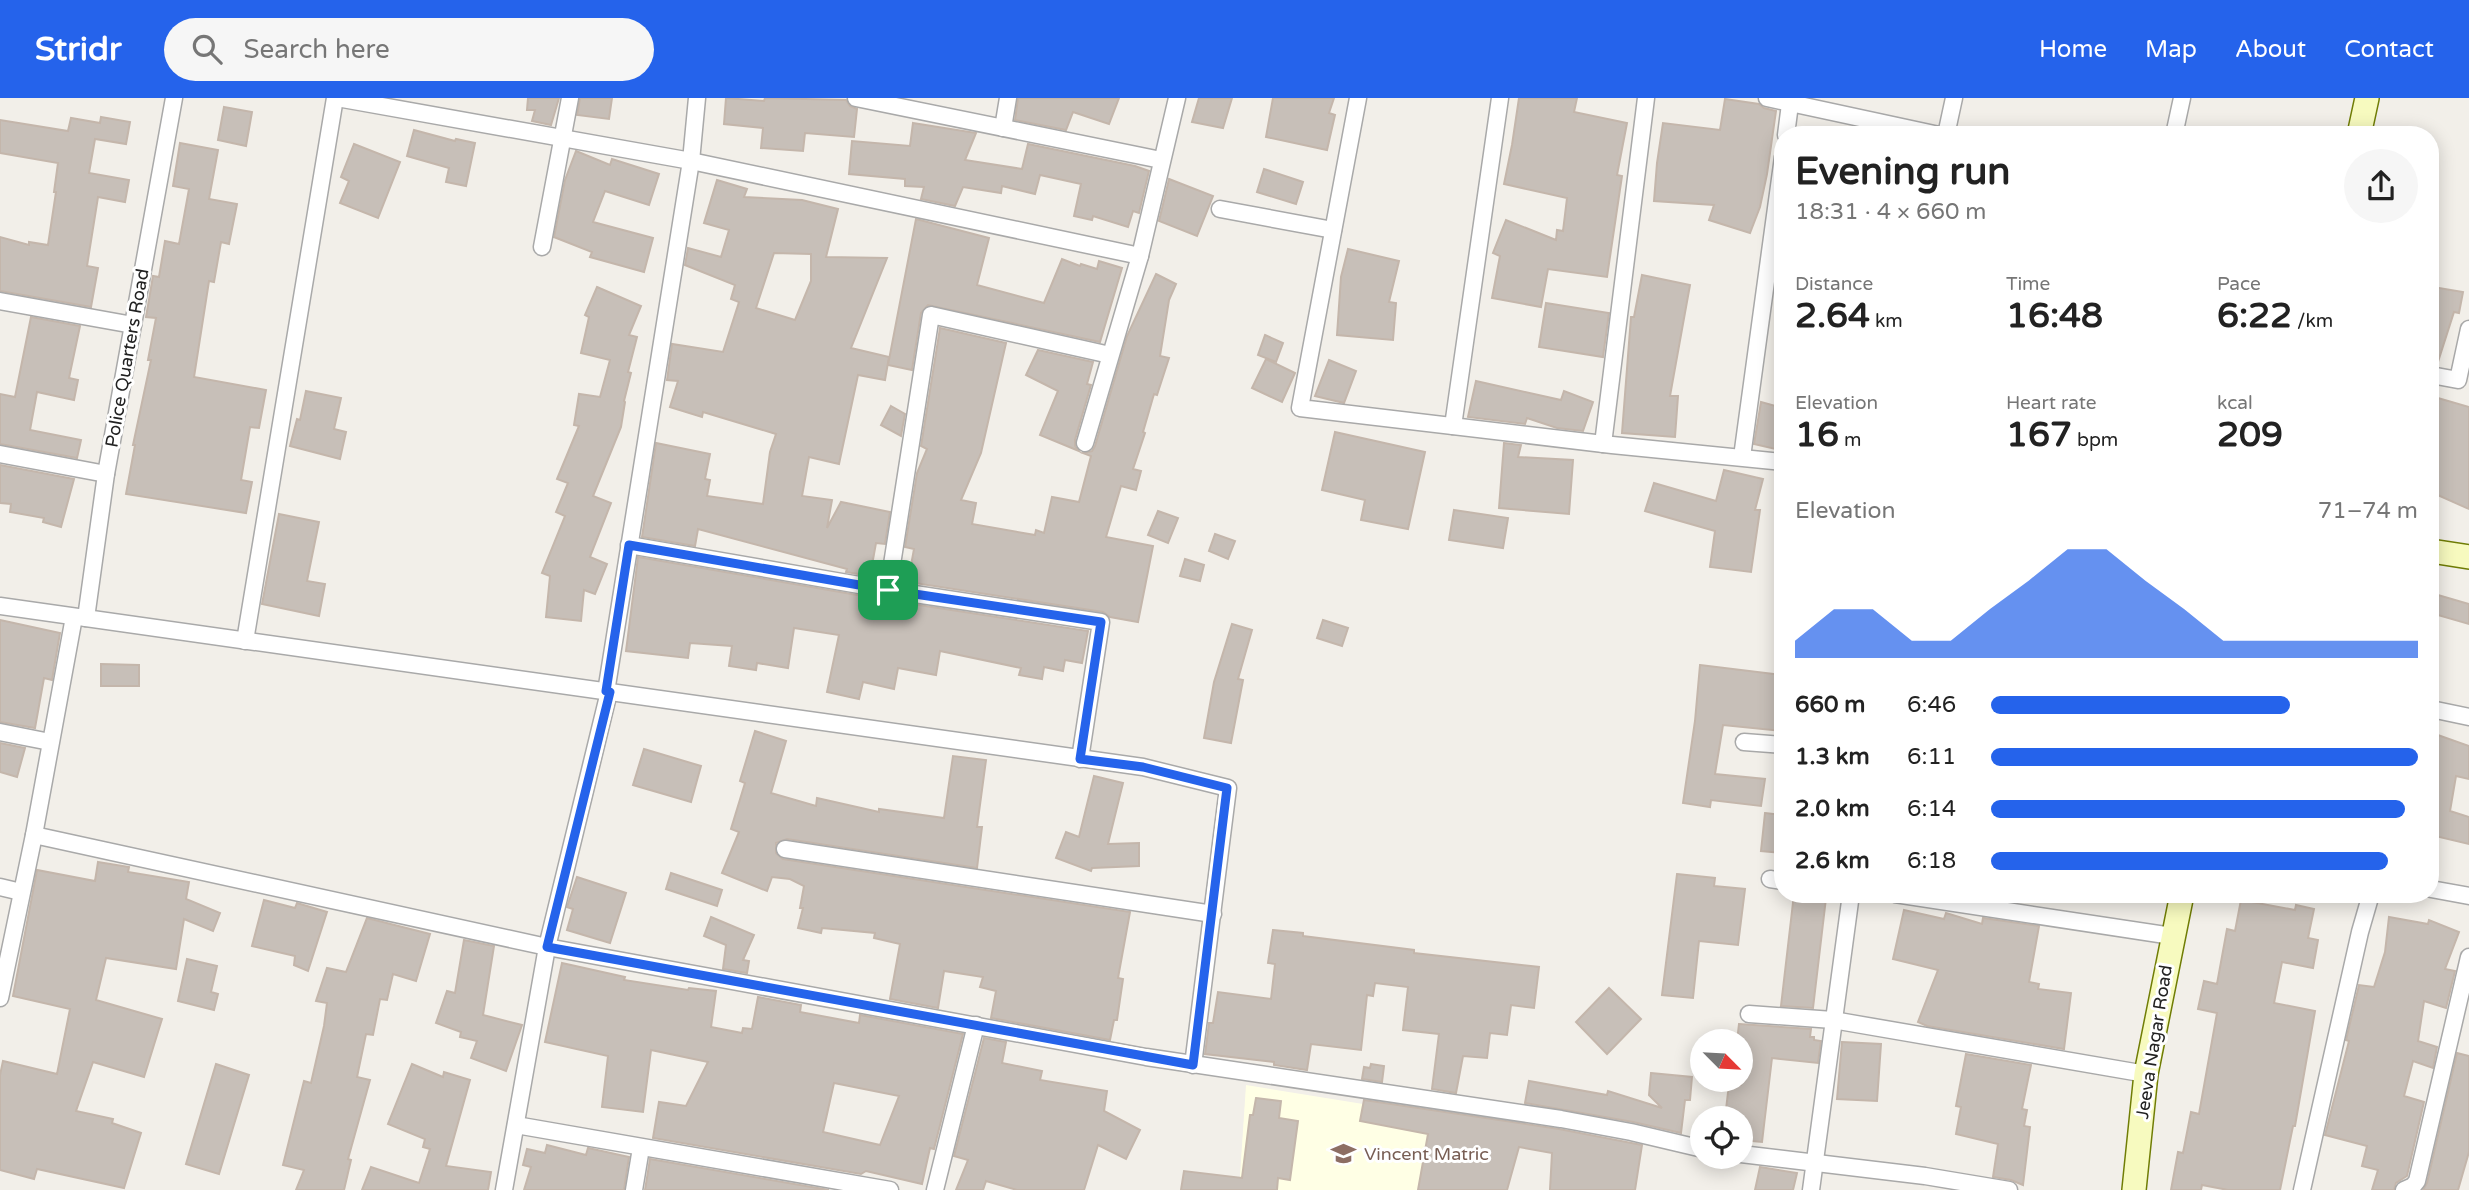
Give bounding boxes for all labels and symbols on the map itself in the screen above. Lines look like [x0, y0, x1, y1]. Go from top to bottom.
street label: Police Quarters Road [100, 267, 154, 449]
pin [858, 560, 918, 620]
street label: Jeeva Nagar Road [2131, 963, 2177, 1121]
north arrow [1690, 1029, 1754, 1092]
school or university icon: Vincent Matric [1330, 1140, 1358, 1168]
place label: Vincent Matric [1364, 1143, 1489, 1165]

